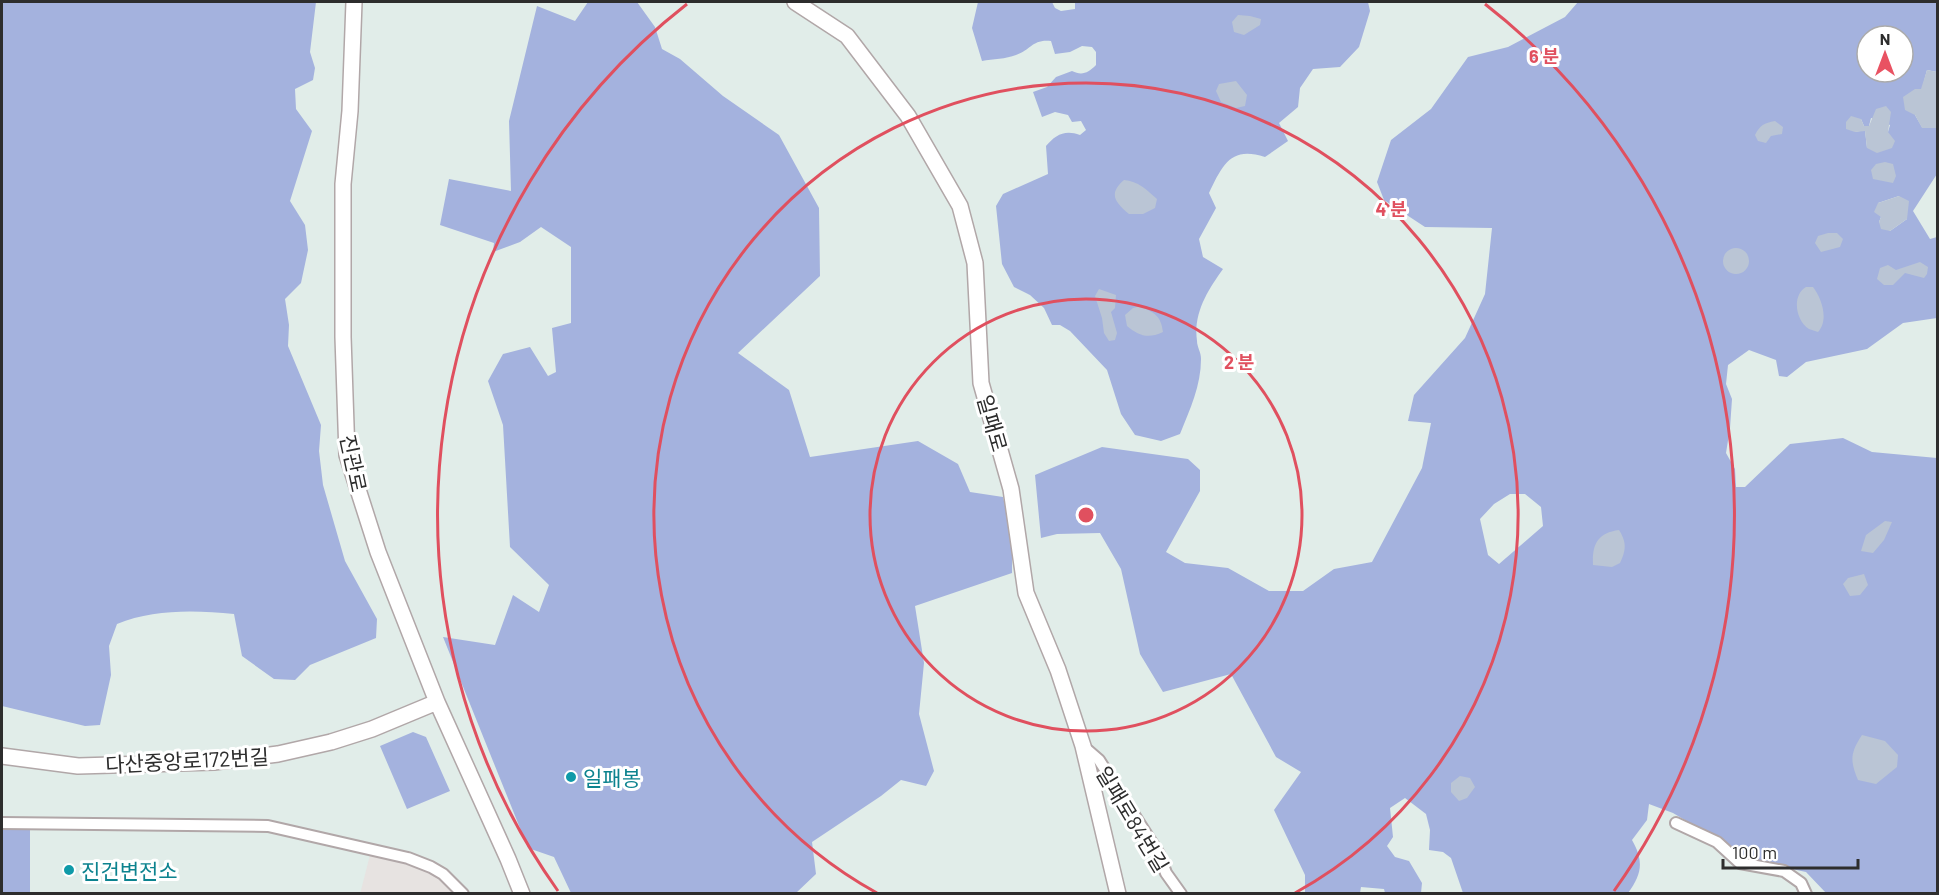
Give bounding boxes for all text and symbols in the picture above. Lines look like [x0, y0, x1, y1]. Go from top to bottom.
north arrow [1855, 24, 1915, 84]
text: N [1880, 29, 1890, 48]
text: 6 분 [1529, 45, 1559, 67]
text: 4 분 [1375, 198, 1407, 220]
text: 2 분 [1224, 351, 1255, 373]
street label: 일패로 [973, 392, 1013, 454]
street label: 진관로 [336, 432, 372, 494]
centre of rings [1076, 505, 1096, 525]
street label: 다산중앙로172번길 [105, 743, 269, 777]
street label: 일패로84번길 [1092, 762, 1174, 876]
place label: 일패봉 [583, 765, 641, 790]
marker: 일패봉 [564, 770, 578, 784]
scale bar [1723, 832, 1858, 870]
text: 100 m [1732, 841, 1777, 863]
place label: 진건변전소 [81, 858, 178, 883]
marker: 진건변전소 [62, 863, 76, 877]

